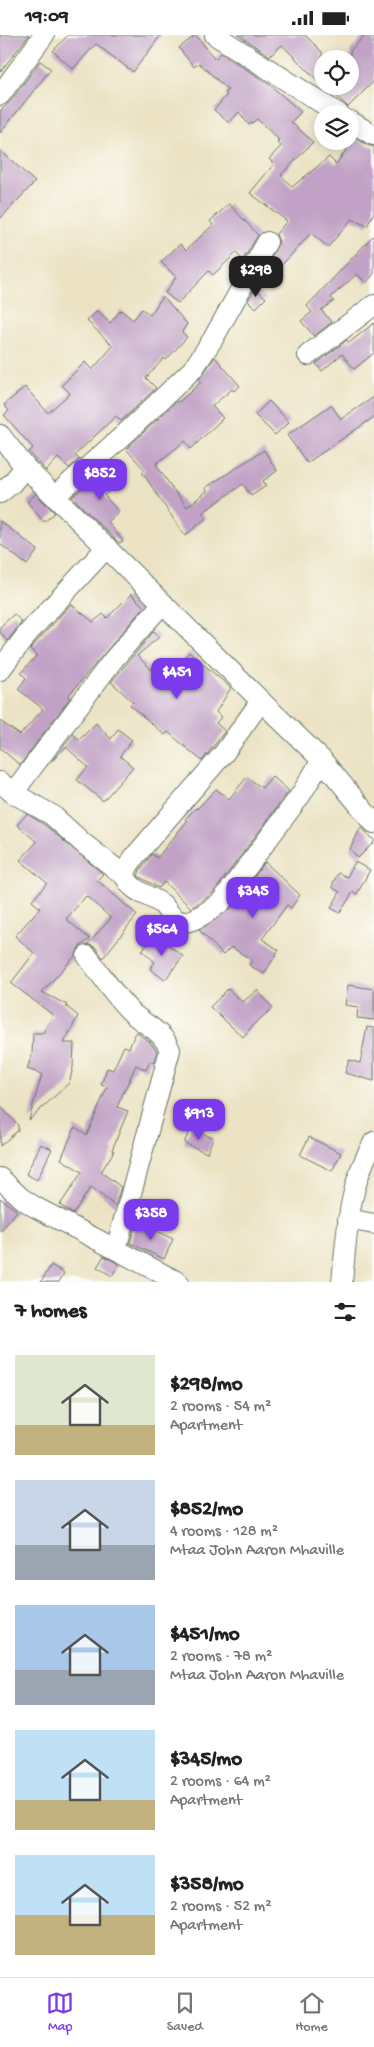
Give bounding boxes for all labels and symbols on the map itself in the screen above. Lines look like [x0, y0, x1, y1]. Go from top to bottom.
pin: $298 [226, 255, 286, 298]
pin: $852 [70, 459, 130, 501]
pin: $451 [147, 657, 207, 700]
pin: $345 [223, 877, 283, 919]
pin: $564 [132, 915, 192, 957]
pin: $913 [169, 1099, 229, 1141]
pin: $358 [121, 1199, 181, 1241]

